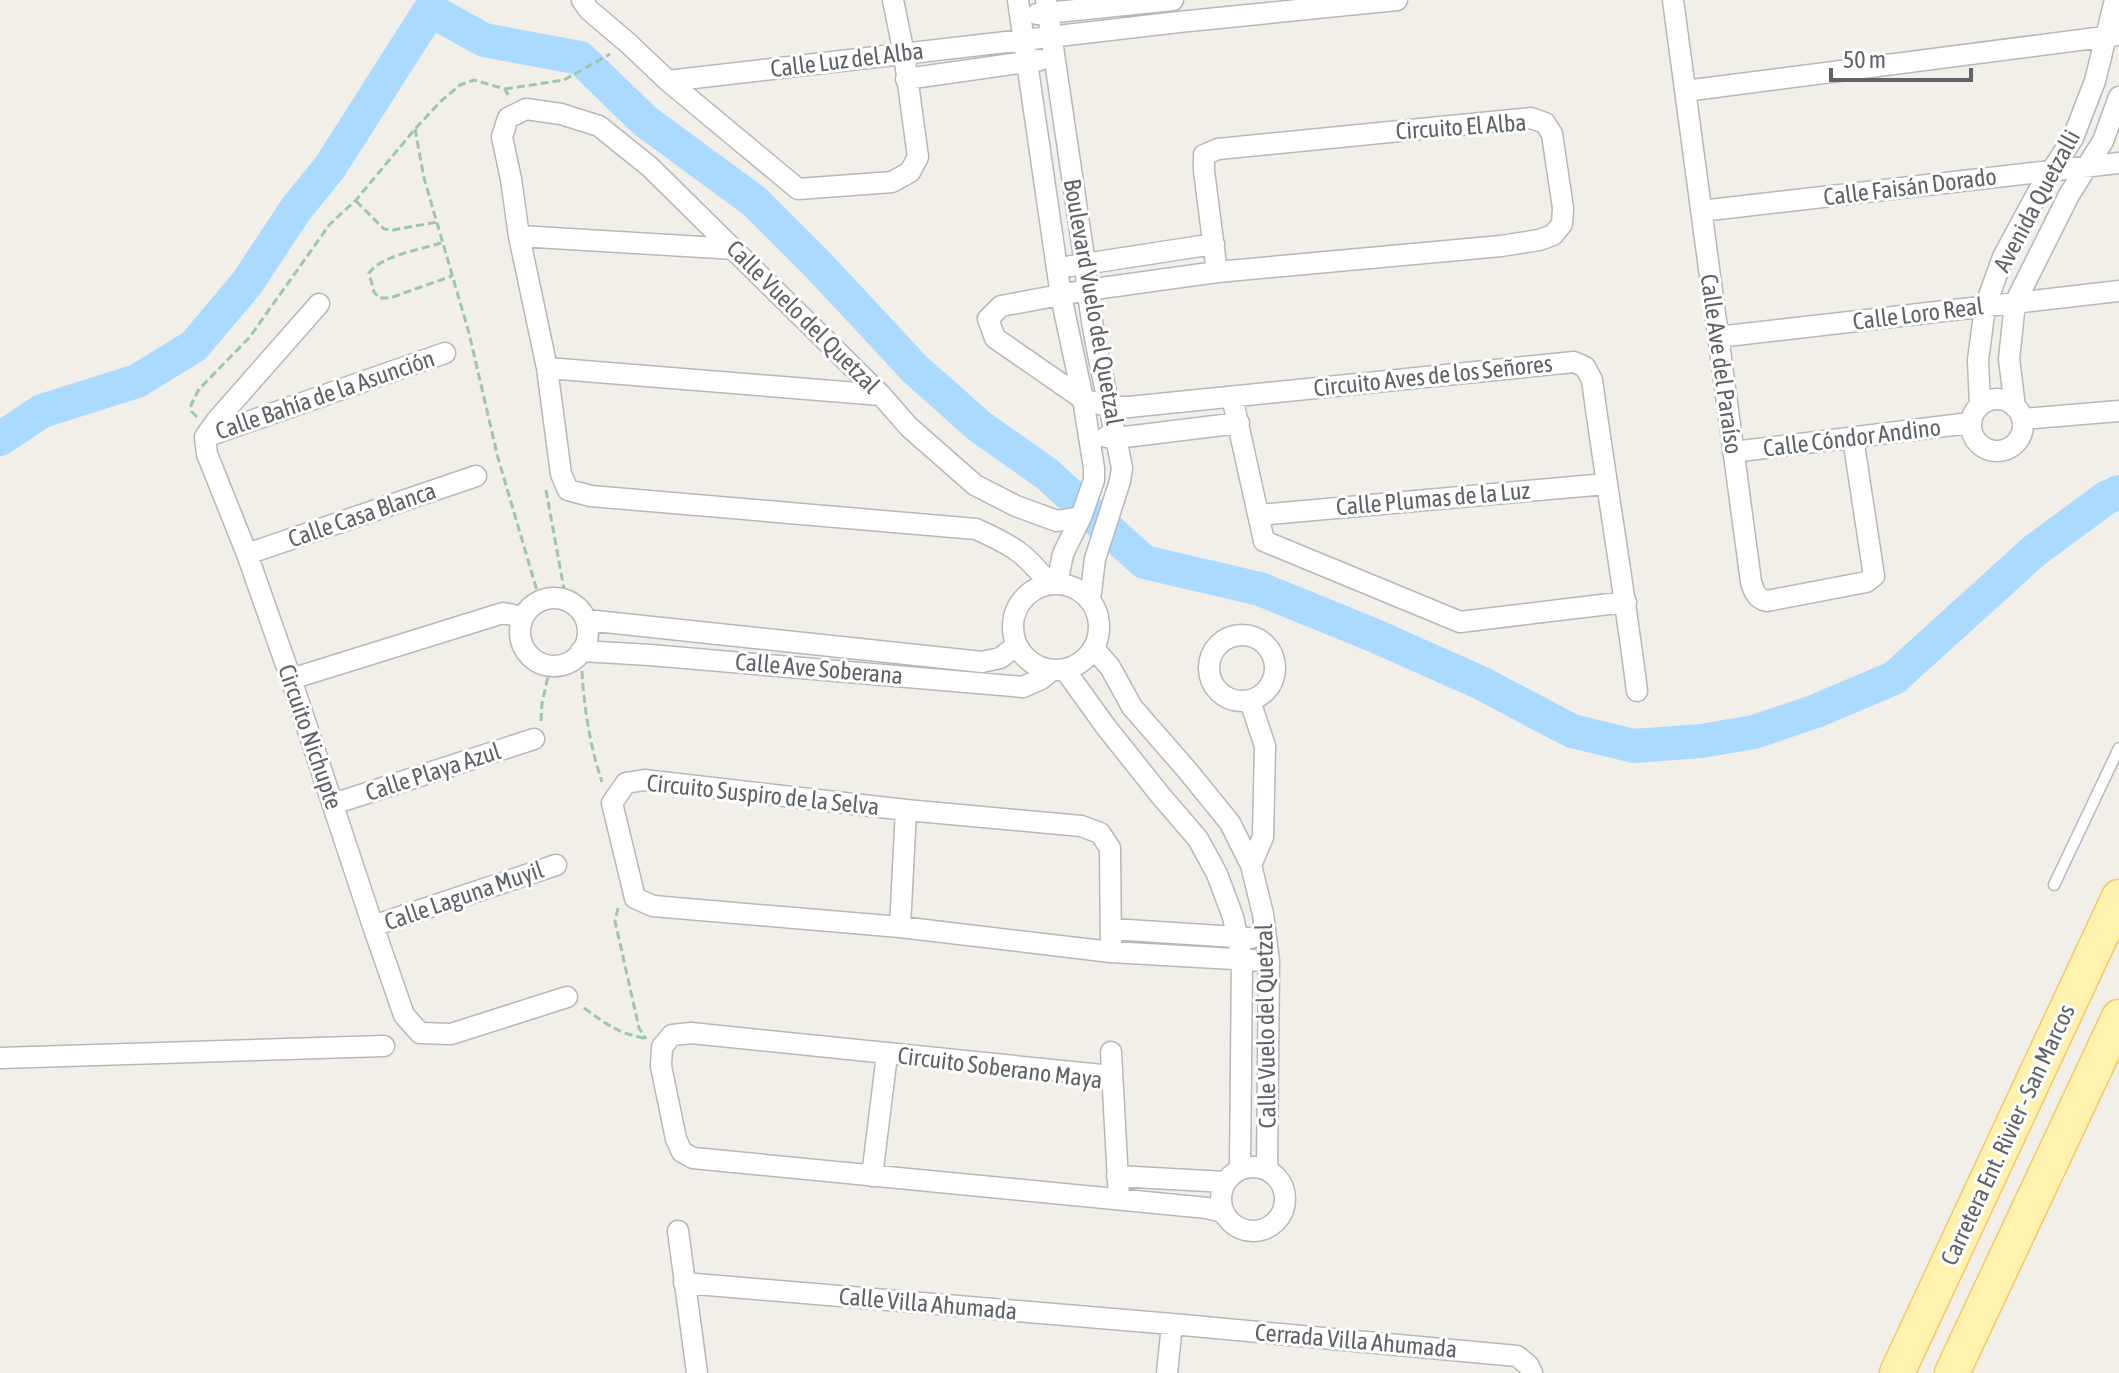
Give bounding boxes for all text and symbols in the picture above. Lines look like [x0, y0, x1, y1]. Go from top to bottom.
scale bar [1831, 32, 1971, 82]
street label: Calle Luz del Alba [769, 37, 925, 82]
text: 50 m [1843, 46, 1886, 73]
street label: Circuito El Alba [1395, 108, 1527, 145]
street label: Avenida Quetzalli [1988, 125, 2085, 276]
street label: Calle Faisán Dorado [1822, 162, 1998, 211]
street label: Boulevard Vuelo del Quetzal [1059, 177, 1129, 428]
street label: Calle Vuelo del Quetzal [721, 235, 886, 399]
street label: Calle Ave del Paraíso [1695, 272, 1748, 456]
street label: Calle Loro Real [1851, 292, 1985, 335]
street label: Calle Bahía de la Asunción [212, 344, 438, 445]
street label: Circuito Aves de los Señores [1312, 350, 1554, 401]
street label: Calle Cóndor Andino [1762, 413, 1942, 462]
street label: Calle Casa Blanca [285, 477, 439, 552]
street label: Calle Plumas de la Luz [1335, 477, 1531, 520]
street label: Calle Ave Soberana [734, 648, 904, 689]
street label: Circuito Nichupte [273, 661, 348, 813]
street label: Calle Playa Azul [362, 737, 504, 806]
street label: Circuito Suspiro de la Selva [645, 769, 881, 820]
street label: Calle Laguna Muyil [381, 855, 548, 935]
street label: Calle Vuelo del Quetzal [1250, 923, 1281, 1129]
street label: Carretera Ent. Rivier - San Marcos [1935, 1000, 2080, 1269]
street label: Circuito Soberano Maya [896, 1042, 1104, 1093]
street label: Calle Villa Ahumada [838, 1282, 1018, 1325]
street label: Cerrada Villa Ahumada [1254, 1318, 1458, 1363]

